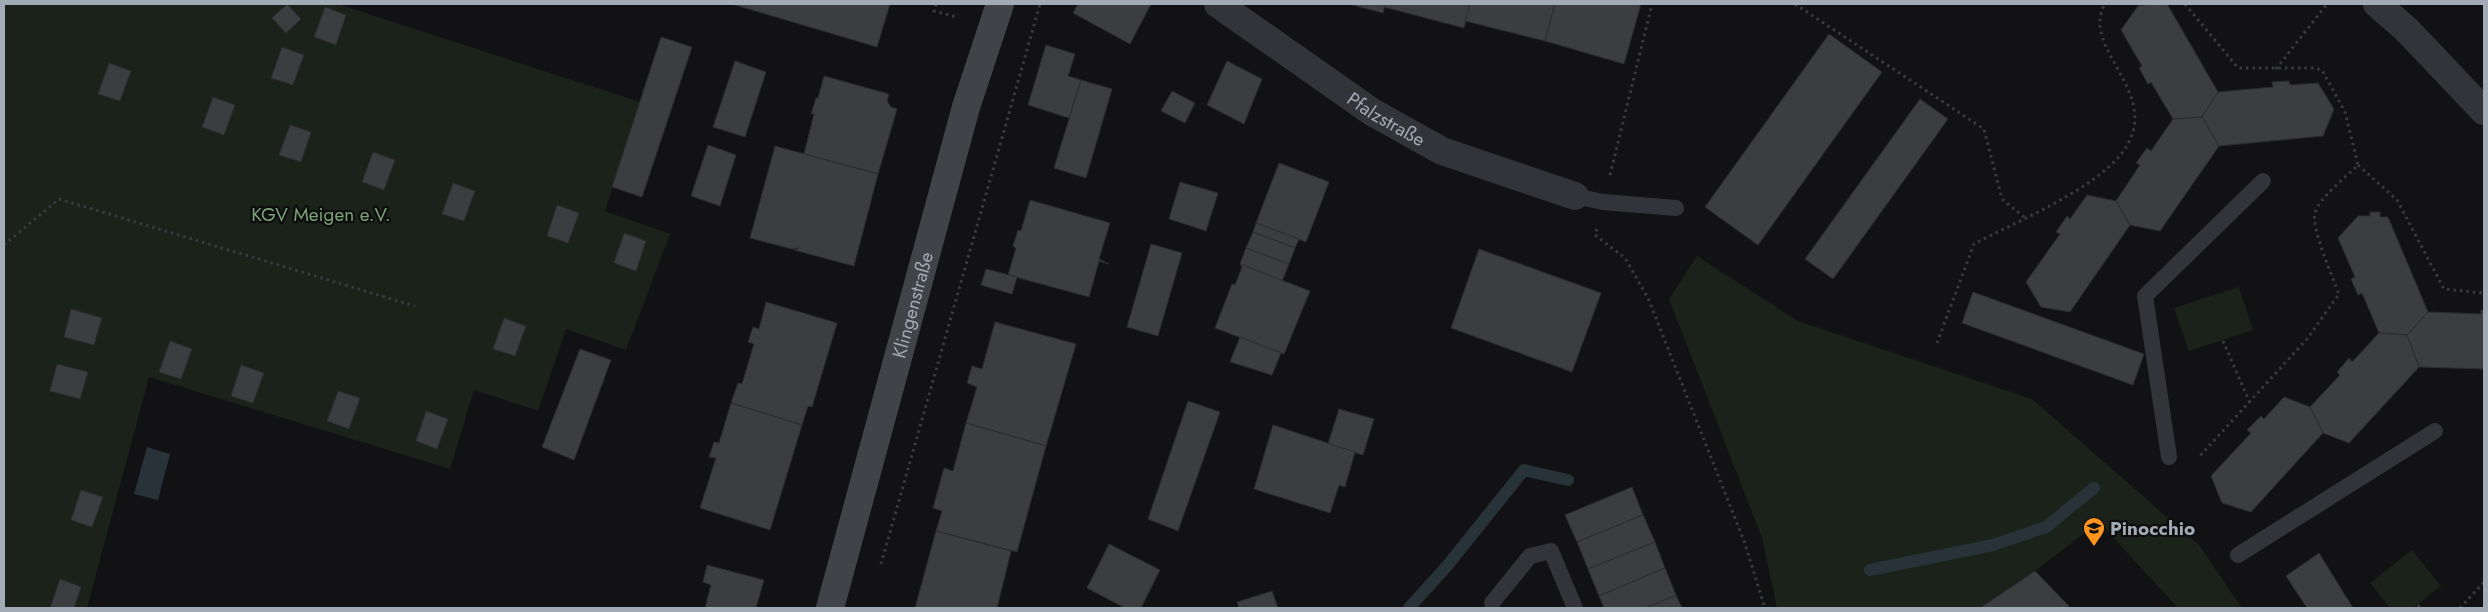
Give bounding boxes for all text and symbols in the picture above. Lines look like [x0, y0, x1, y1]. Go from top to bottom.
street label: Pfalzstraße [1342, 86, 1430, 153]
park label: KGV Meigen e.V. [251, 201, 391, 228]
street label: Klingenstraße [885, 249, 940, 361]
place label: Pinocchio [2110, 515, 2195, 542]
school or university icon: Pinocchio [2082, 516, 2106, 547]

